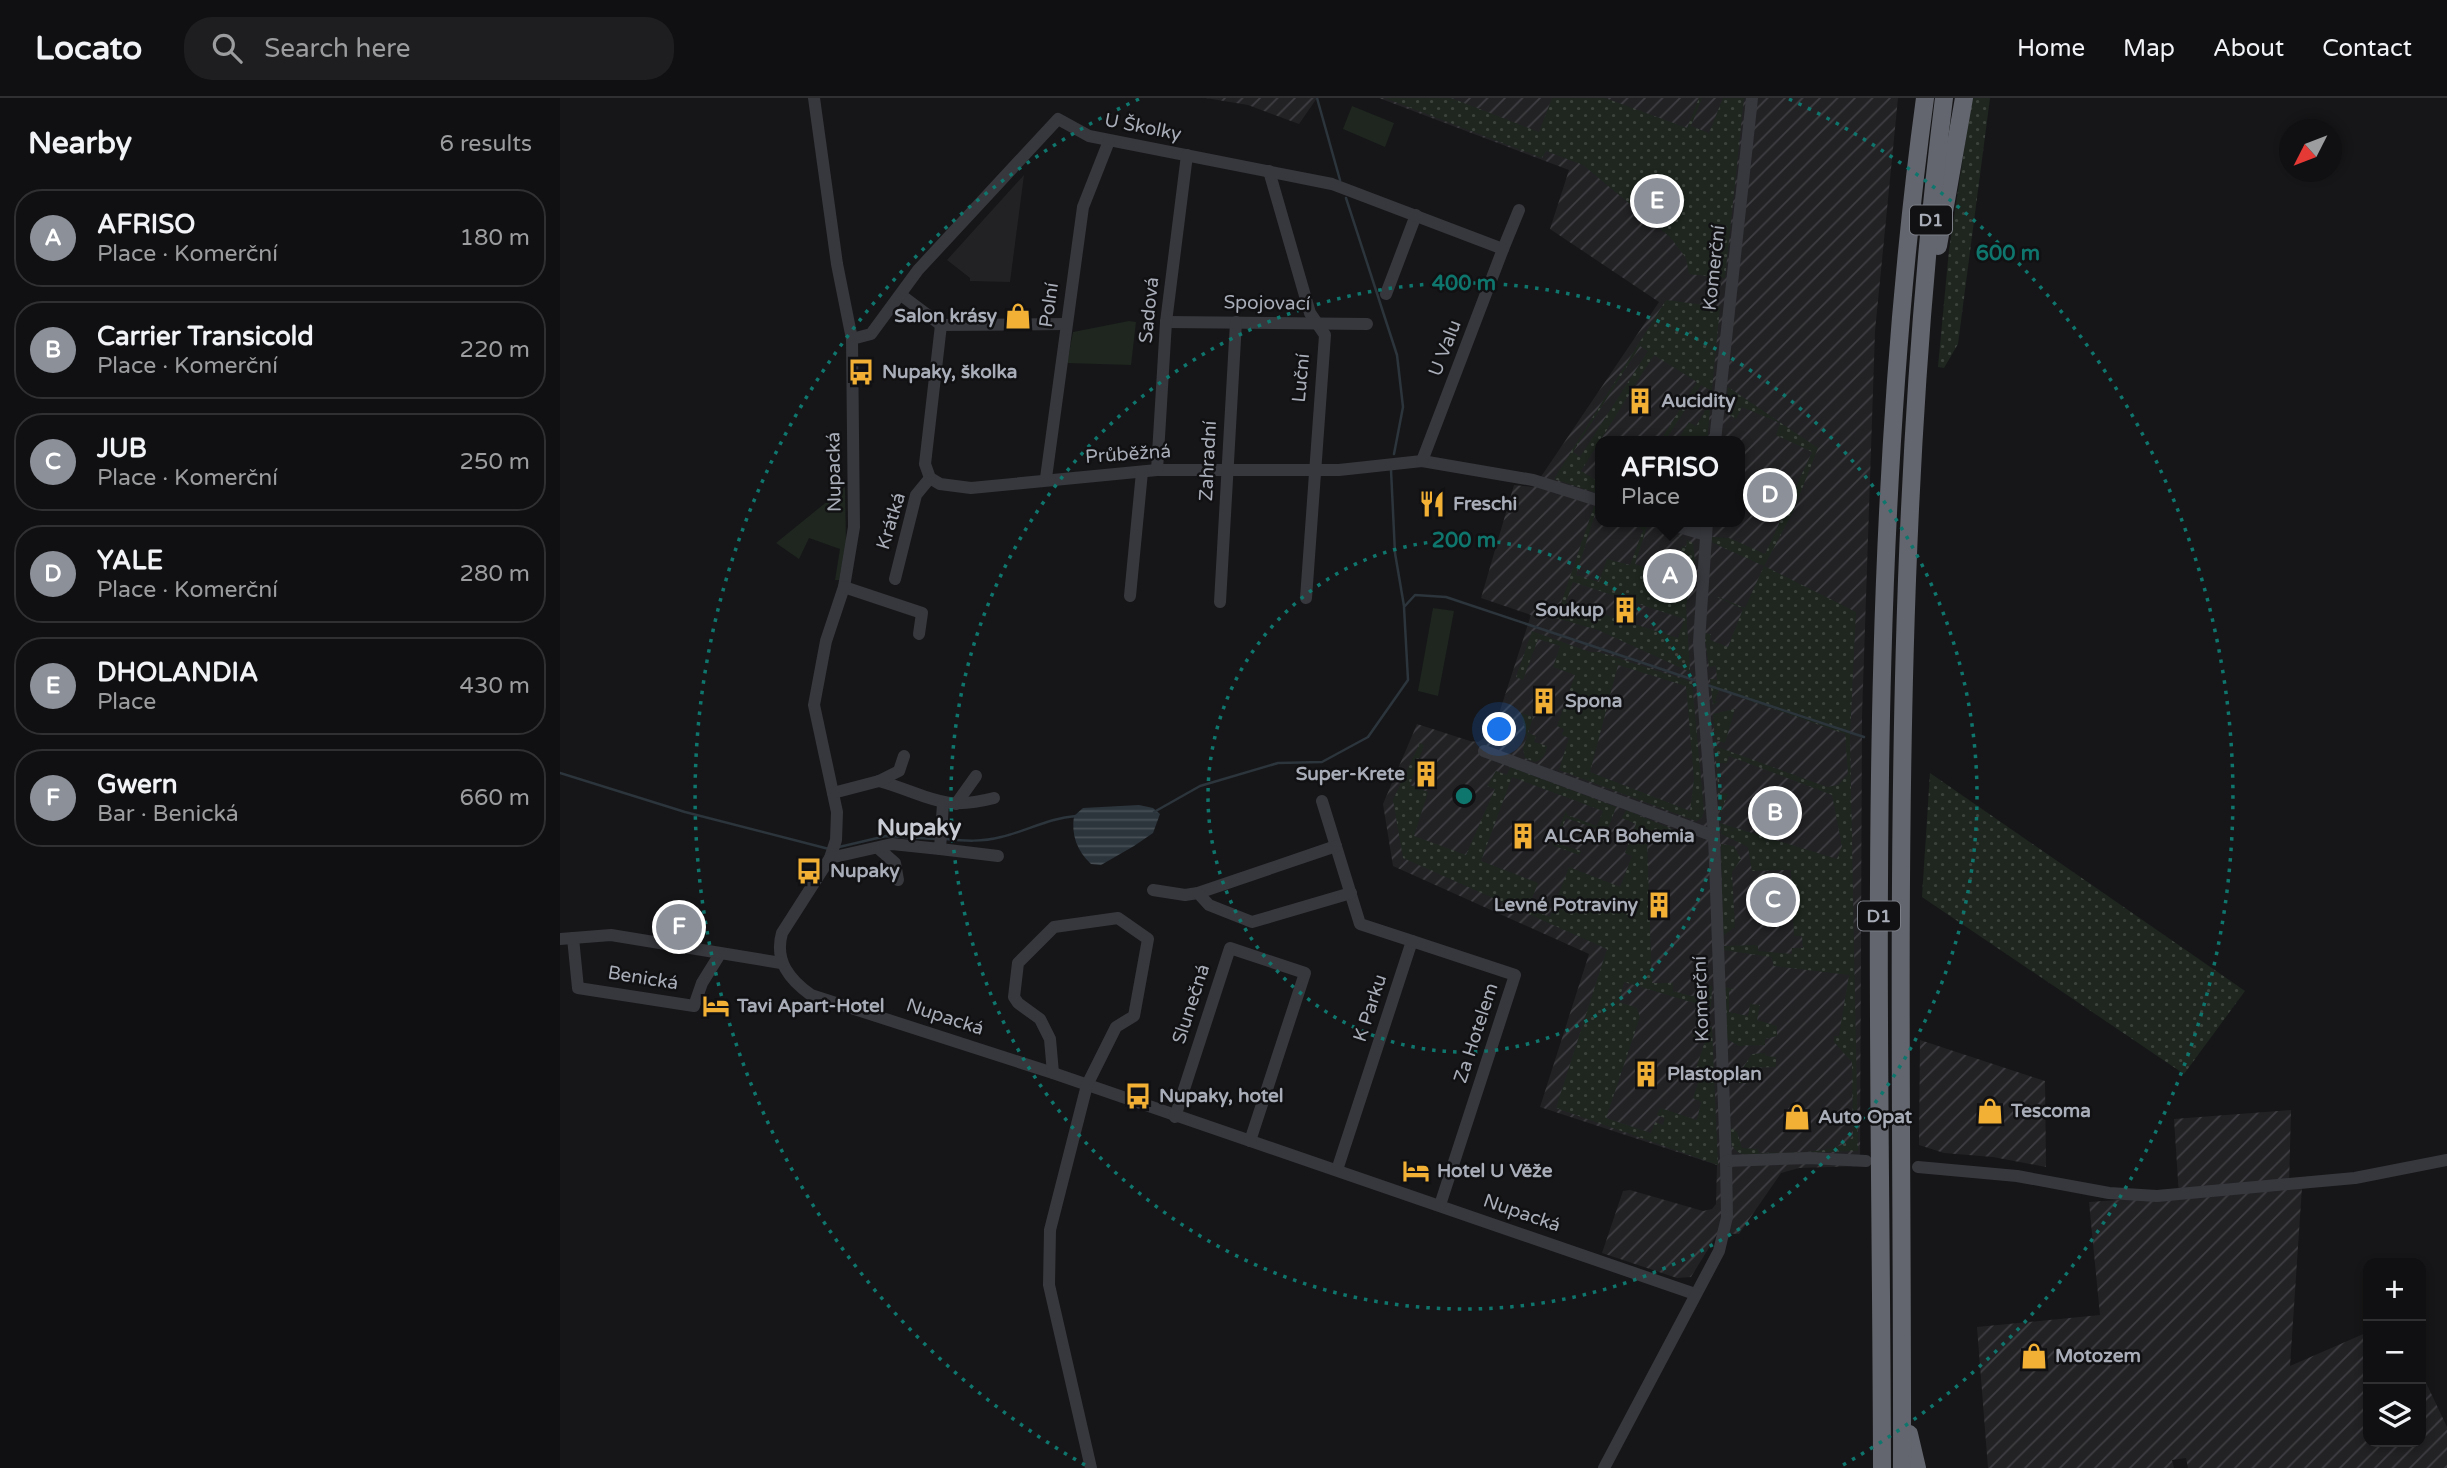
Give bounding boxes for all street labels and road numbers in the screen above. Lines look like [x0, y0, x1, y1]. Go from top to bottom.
street label: U Školky [1103, 109, 1183, 145]
road number: D1 [1910, 205, 1952, 234]
street label: Komerční [1699, 224, 1729, 312]
street label: Sadová [1135, 276, 1163, 344]
street label: Polní [1035, 281, 1063, 329]
street label: Spojovací [1223, 291, 1311, 315]
street label: U Valu [1424, 317, 1466, 379]
street label: Luční [1288, 352, 1314, 403]
street label: Zahradní [1195, 420, 1221, 502]
street label: Nupacká [822, 432, 846, 512]
street label: Průběžná [1084, 440, 1172, 468]
street label: Krátká [872, 490, 910, 552]
road number: D1 [1858, 902, 1900, 930]
street label: Komerční [1688, 955, 1713, 1042]
street label: Slunečná [1168, 961, 1214, 1047]
street label: Benická [606, 962, 680, 994]
street label: K Parku [1349, 971, 1391, 1045]
street label: Za Hotelem [1449, 980, 1503, 1086]
street label: Nupacká [903, 994, 987, 1040]
street label: Nupacká [1480, 1190, 1564, 1236]

